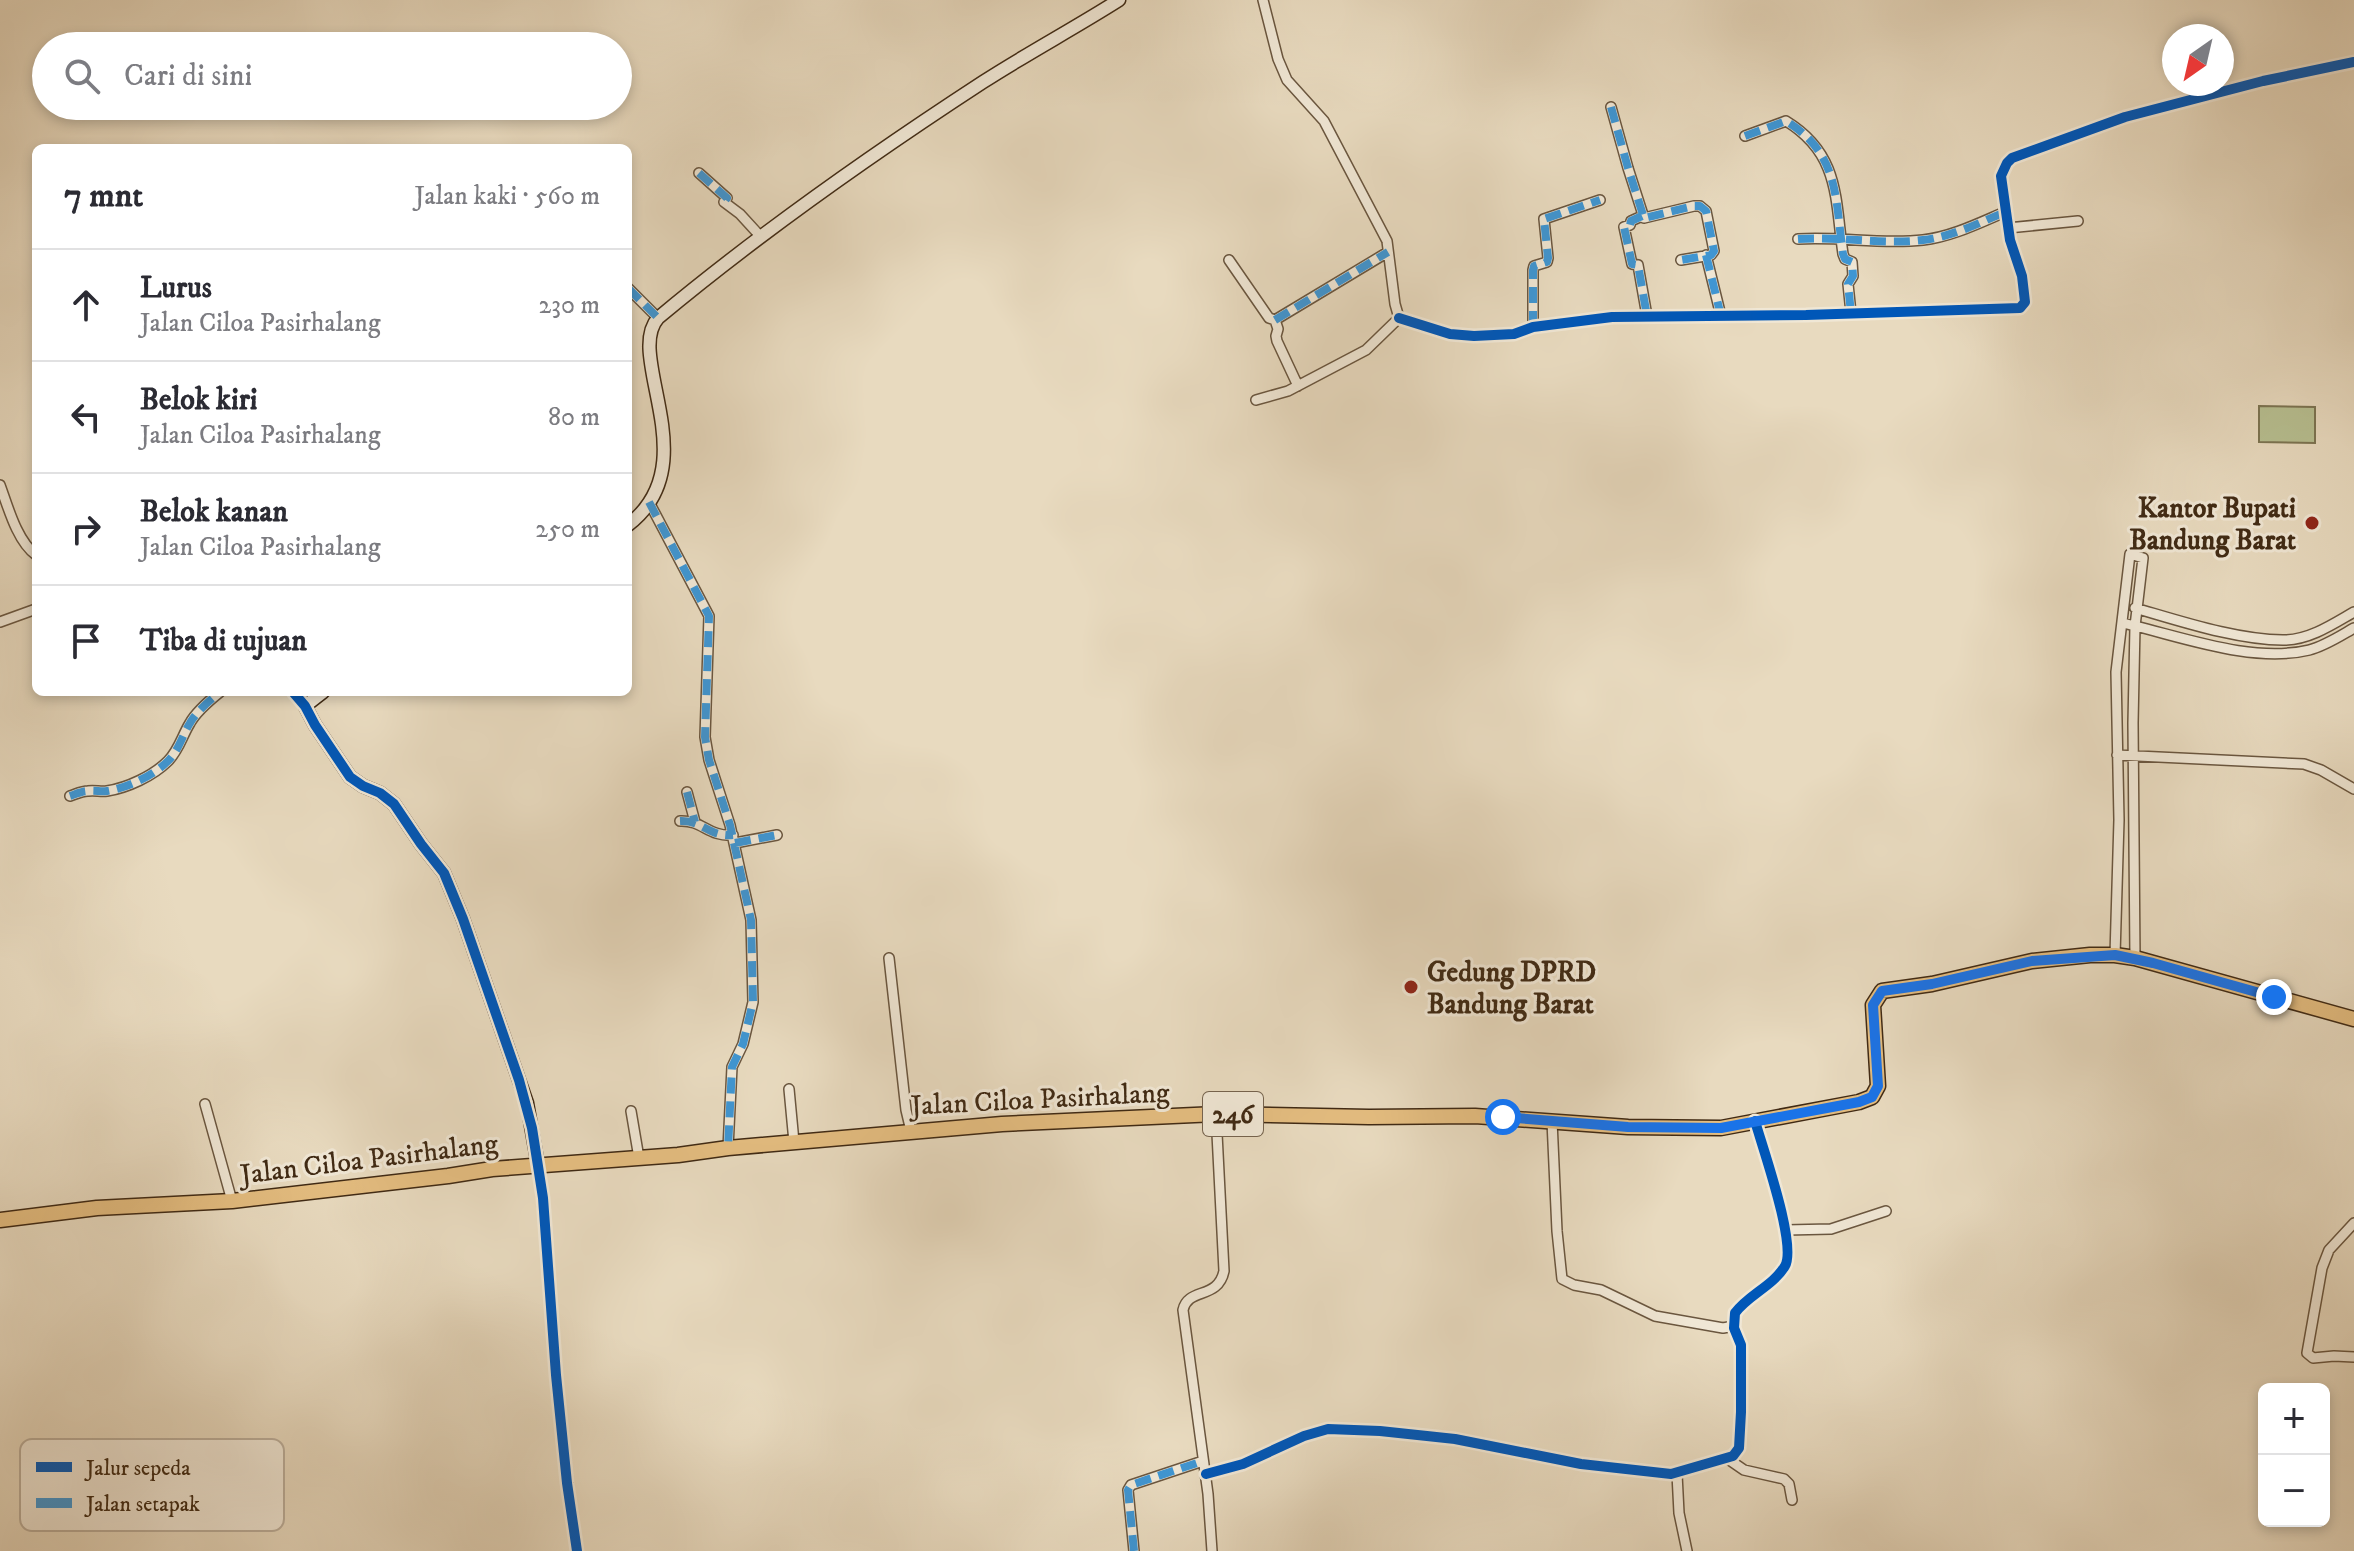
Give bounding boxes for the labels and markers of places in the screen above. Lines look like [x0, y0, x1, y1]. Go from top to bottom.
place label: Kantor Bupati Bandung Barat [2129, 491, 2296, 558]
marker: Kantor Bupati Bandung Barat [2303, 514, 2321, 532]
place label: Gedung DPRD Bandung Barat [1427, 955, 1596, 1022]
marker: Gedung DPRD Bandung Barat [1402, 978, 1420, 996]

